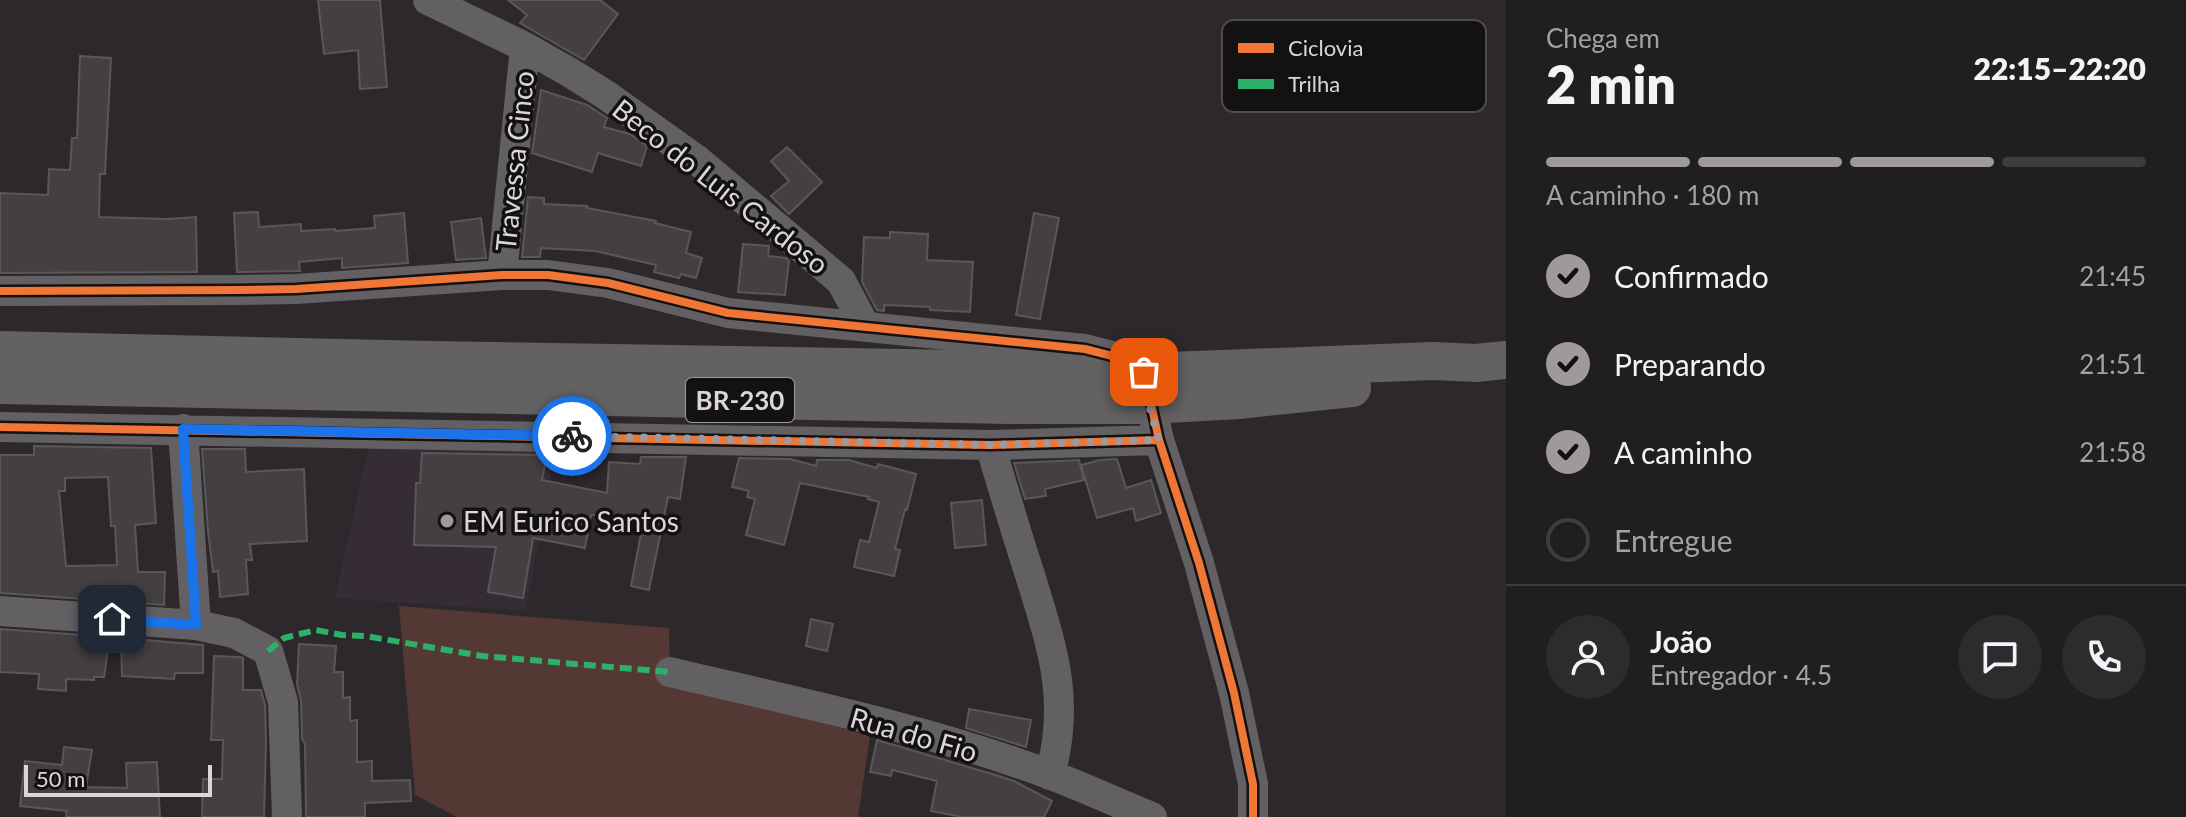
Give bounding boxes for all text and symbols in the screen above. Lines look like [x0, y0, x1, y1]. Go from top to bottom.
legend [1222, 20, 1486, 112]
text: Chega em [1546, 22, 1660, 54]
text: Ciclovia [1288, 34, 1363, 61]
text: 22:15–22:20 [1973, 50, 2146, 86]
text: 2 min [1546, 53, 1676, 115]
street label: Travessa Cinco [488, 69, 540, 253]
text: Trilha [1288, 70, 1340, 97]
street label: Beco do Luis Cardoso [606, 91, 836, 281]
text: A caminho · 180 m [1546, 179, 1759, 211]
icon: check [1546, 254, 1590, 298]
text: Confirmado [1614, 258, 1769, 294]
text: 21:45 [2079, 260, 2146, 292]
pin [1110, 338, 1178, 406]
icon: check [1546, 342, 1590, 386]
text: Preparando [1614, 346, 1766, 382]
text: 21:51 [2079, 348, 2146, 380]
icon: bag [1122, 350, 1166, 394]
road number: BR-230 [686, 378, 794, 422]
courier [532, 396, 612, 476]
icon: bike [550, 414, 594, 458]
icon: check [1546, 430, 1590, 474]
text: A caminho [1614, 434, 1753, 470]
text: 21:58 [2079, 436, 2146, 468]
place label: EM Eurico Santos [463, 504, 679, 538]
marker: EM Eurico Santos [438, 512, 456, 530]
text: Entregue [1614, 522, 1733, 558]
pin [78, 585, 146, 653]
icon: home [90, 597, 134, 641]
button: person [1546, 615, 1630, 699]
button: chat [1958, 615, 2042, 699]
button: phone [2062, 615, 2146, 699]
text: João [1650, 623, 1712, 659]
text: Entregador · 4.5 [1650, 659, 1832, 691]
street label: Rua do Fio [846, 700, 982, 768]
scale bar [24, 761, 212, 797]
text: 50 m [36, 765, 85, 792]

